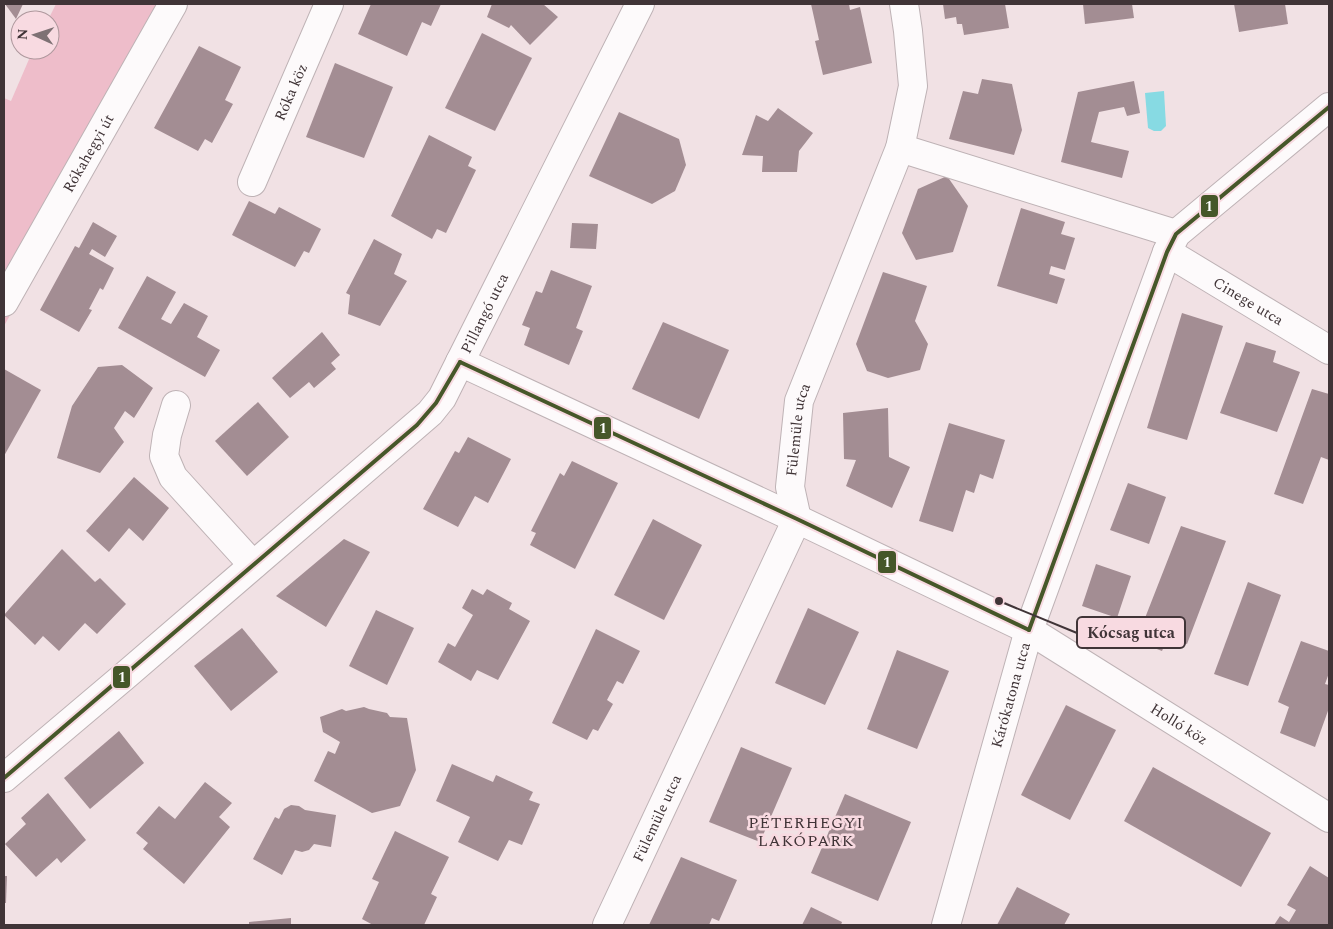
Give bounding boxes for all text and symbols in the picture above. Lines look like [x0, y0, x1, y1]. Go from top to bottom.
north arrow [10, 10, 60, 60]
text: N [12, 28, 33, 41]
street label: Róka köz [269, 60, 314, 125]
street label: Rókahegyi út [57, 110, 120, 197]
line badge: 1 [1200, 194, 1219, 218]
text: 1 [1205, 196, 1213, 217]
street label: Pillangó utca [455, 269, 515, 358]
street label: Cinege utca [1208, 271, 1288, 332]
street label: Fülemüle utca [780, 379, 817, 477]
line badge: 1 [593, 416, 612, 440]
text: 1 [599, 418, 607, 439]
line badge: 1 [877, 550, 897, 574]
text: 1 [883, 552, 891, 573]
callout: Kócsag utca [1077, 617, 1185, 648]
text: Kócsag utca [1087, 621, 1176, 645]
street label: Kárókatona utca [985, 639, 1037, 751]
line badge: 1 [112, 665, 131, 689]
text: 1 [118, 667, 126, 688]
street label: Holló köz [1145, 698, 1212, 751]
street label: Fülemüle utca [627, 770, 688, 866]
district label: PÉTERHEGYI LAKÓPARK [748, 811, 864, 853]

